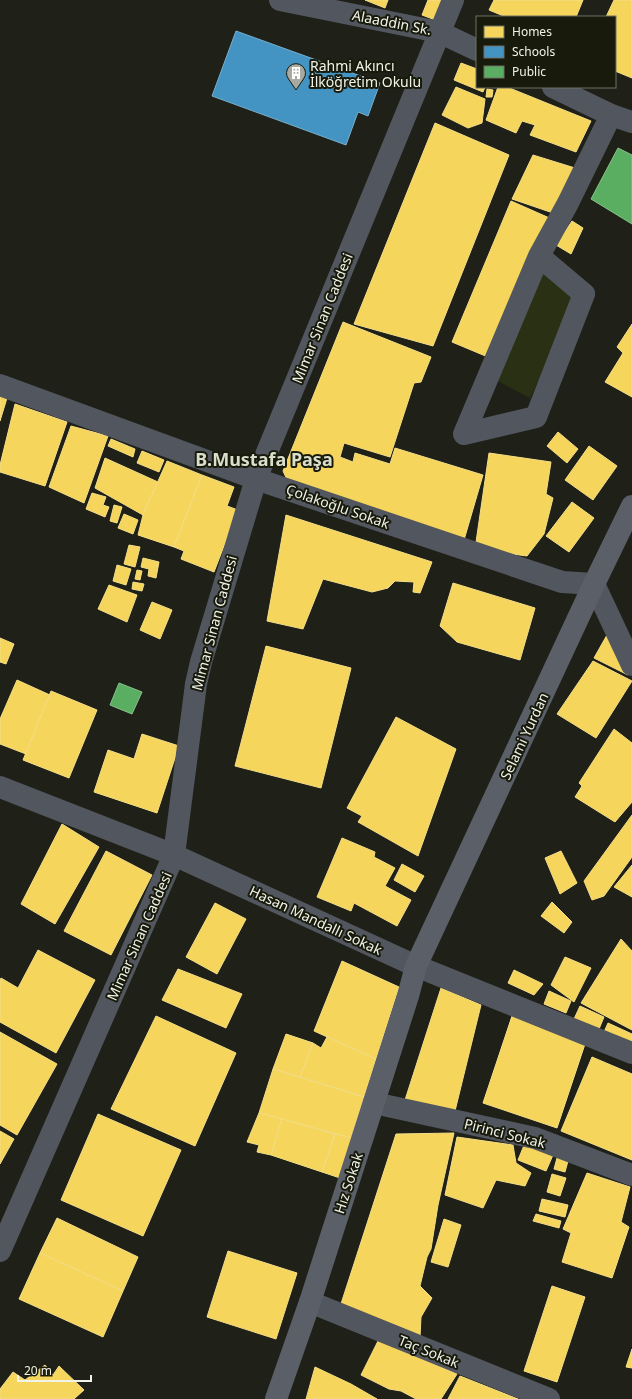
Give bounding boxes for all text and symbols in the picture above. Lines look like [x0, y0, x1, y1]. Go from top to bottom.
street label: Alaaddin Sk. [351, 5, 433, 39]
legend [476, 16, 616, 88]
text: Homes [512, 23, 552, 40]
text: Schools [512, 43, 555, 60]
place label: Rahmi Akıncı İlköğretim Okulu [310, 56, 421, 91]
building icon: Rahmi Akıncı İlköğretim Okulu [285, 62, 307, 90]
text: Public [512, 63, 546, 80]
street label: Mimar Sinan Caddesi [287, 250, 357, 386]
district label: B.Mustafa Paşa [195, 447, 333, 471]
street label: Çolakoğlu Sokak [284, 479, 393, 533]
street label: Mimar Sinan Caddesi [187, 553, 241, 693]
street label: Selami Yurdan [495, 689, 553, 783]
street label: Mimar Sinan Caddesi [102, 869, 176, 1003]
street label: Hasan Mandallı Sokak [247, 881, 386, 959]
street label: Pirinci Sokak [462, 1114, 548, 1152]
street label: Hız Sokak [329, 1150, 367, 1216]
street label: Taç Sokak [396, 1330, 463, 1372]
scale bar [18, 1357, 91, 1383]
text: 20 m [24, 1362, 52, 1379]

